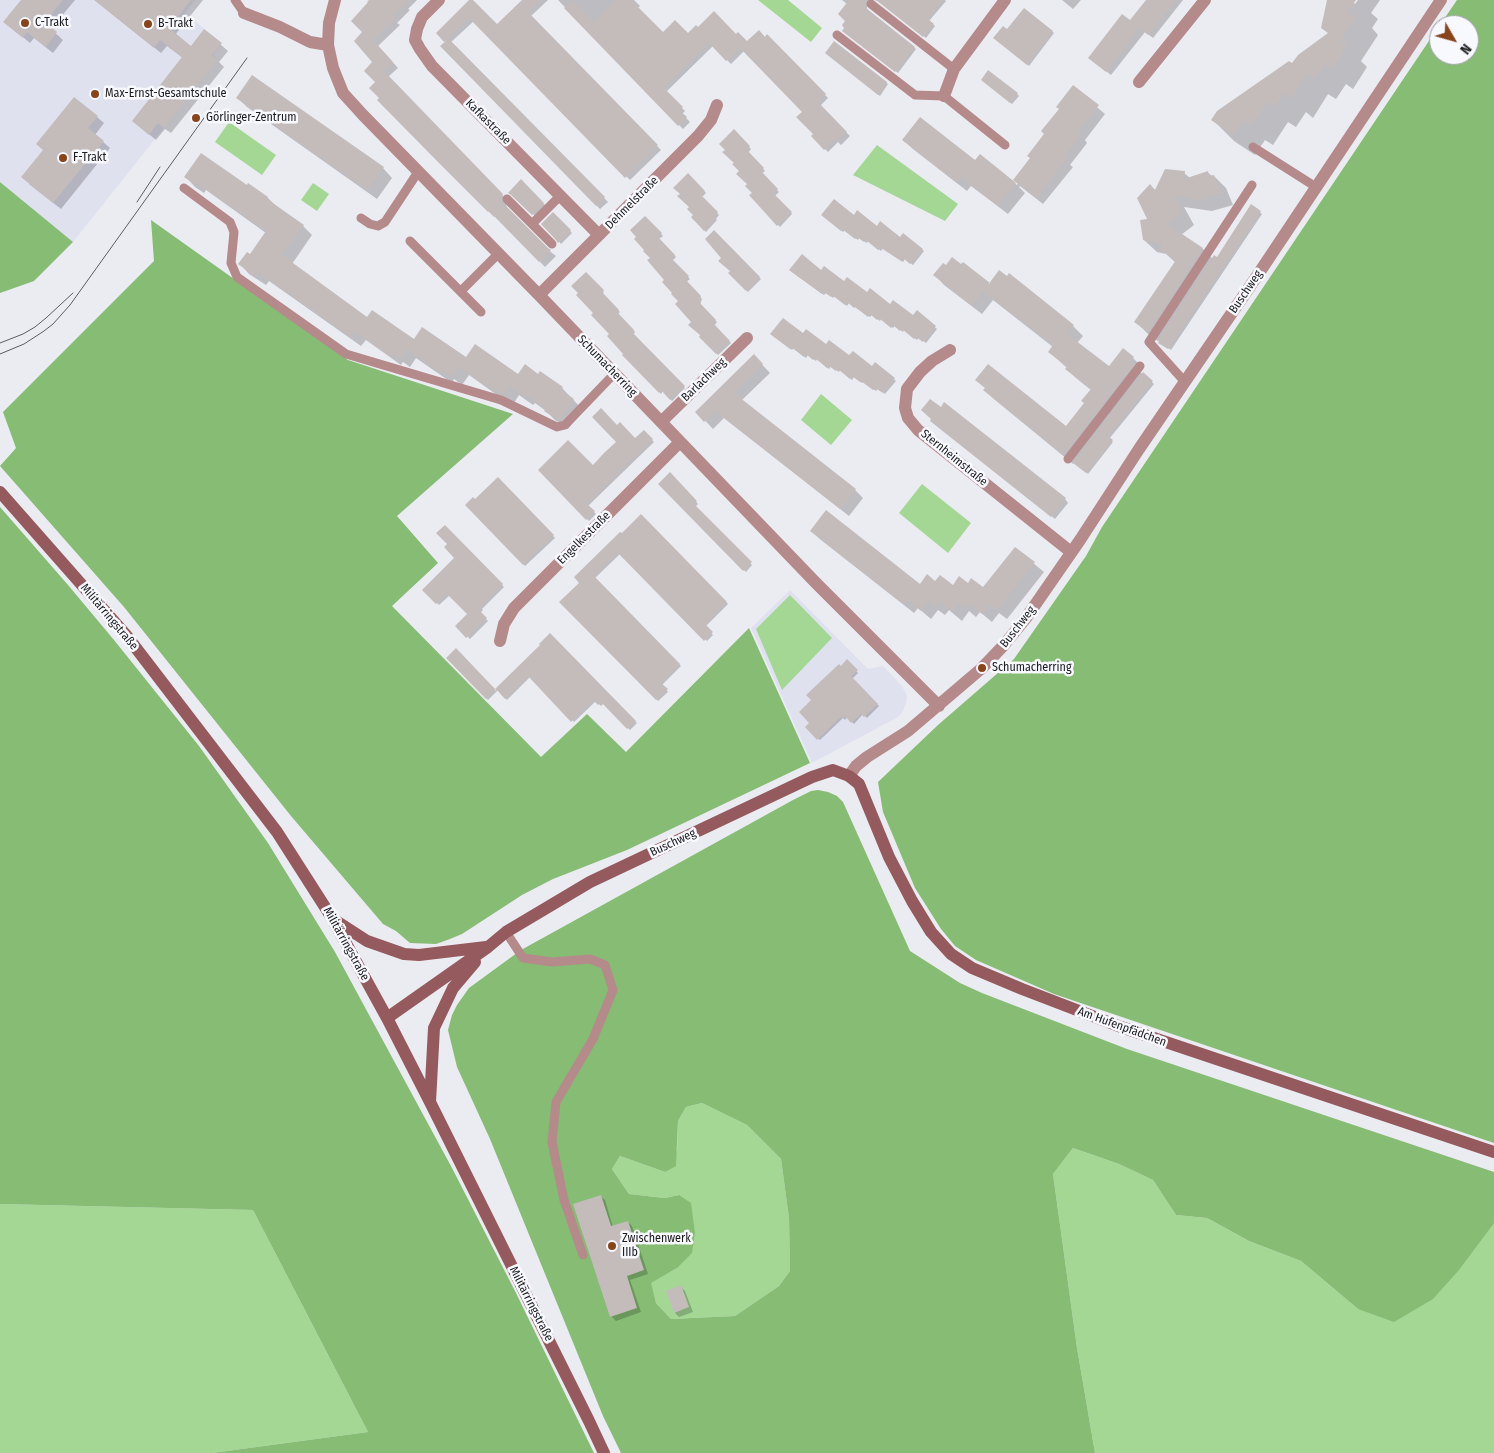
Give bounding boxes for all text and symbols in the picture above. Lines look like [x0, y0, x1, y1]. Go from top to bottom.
north arrow [1429, 15, 1479, 65]
place label: C-Trakt [35, 16, 69, 30]
marker: C-Trakt [19, 17, 31, 29]
place label: B-Trakt [158, 17, 193, 31]
marker: B-Trakt [142, 18, 154, 30]
text: N [1456, 40, 1475, 57]
place label: Max-Ernst-Gesamtschule [105, 87, 226, 101]
marker: Max-Ernst-Gesamtschule [89, 88, 101, 100]
street label: Kafkastraße [462, 96, 514, 148]
place label: Görlinger-Zentrum [206, 111, 296, 125]
marker: Görlinger-Zentrum [190, 112, 202, 124]
place label: F-Trakt [73, 151, 106, 165]
marker: F-Trakt [57, 152, 69, 164]
street label: Dehmelstraße [603, 174, 661, 232]
street label: Buschweg [1226, 268, 1266, 316]
street label: Schumacherring [574, 332, 640, 400]
street label: Barlachweg [679, 355, 729, 405]
street label: Sternheimstraße [918, 427, 990, 489]
street label: Engelkestraße [555, 509, 613, 567]
street label: Militärringstraße [77, 581, 141, 653]
street label: Buschweg [997, 603, 1039, 651]
place label: Schumacherring [992, 661, 1072, 675]
marker: Schumacherring [976, 662, 988, 674]
street label: Buschweg [648, 826, 698, 860]
street label: Militärringstraße [320, 905, 372, 983]
street label: Am Hufenpfädchen [1076, 1004, 1168, 1050]
place label: Zwischenwerk IIIb [622, 1232, 691, 1260]
marker: Zwischenwerk IIIb [606, 1240, 618, 1252]
street label: Militärringstraße [506, 1264, 556, 1344]

